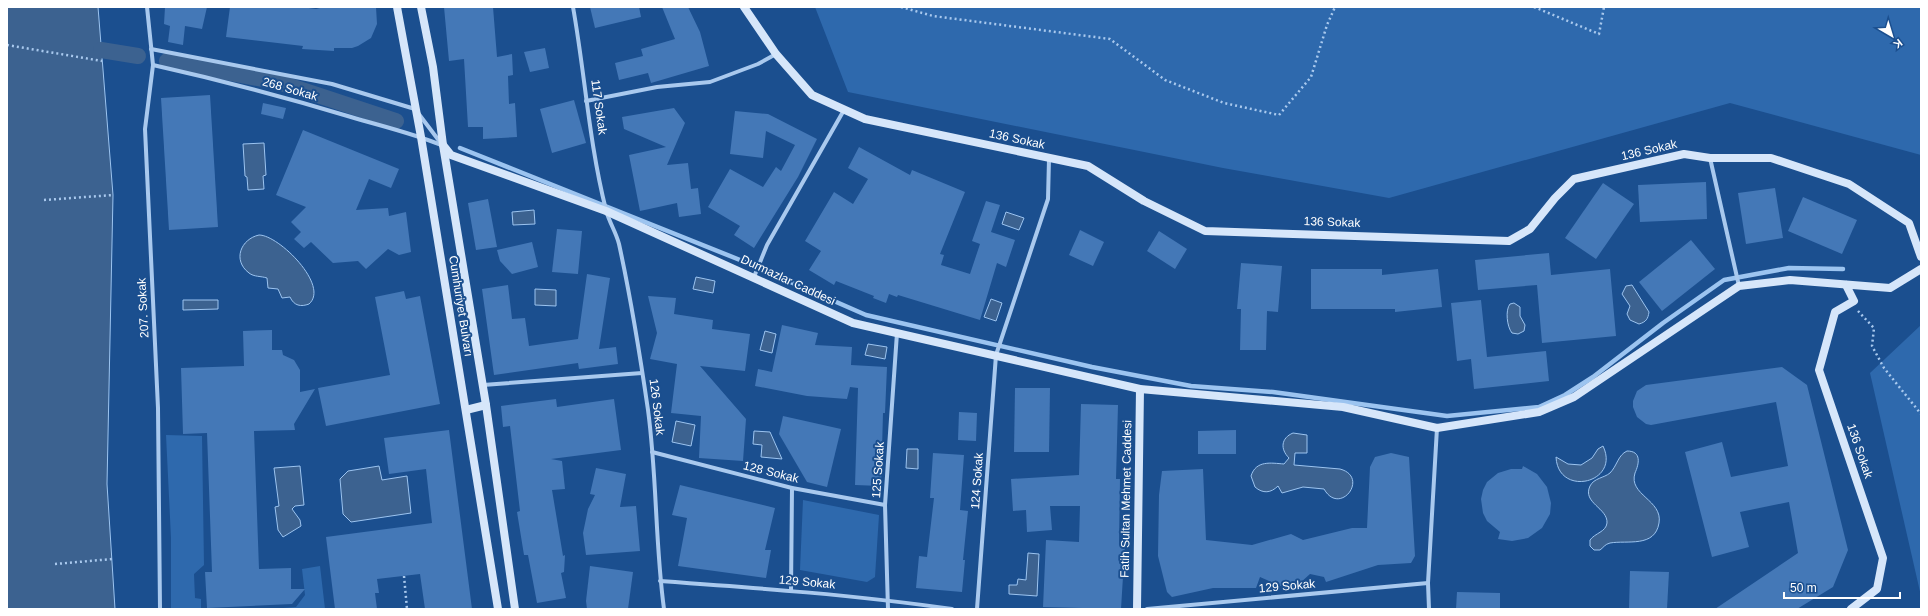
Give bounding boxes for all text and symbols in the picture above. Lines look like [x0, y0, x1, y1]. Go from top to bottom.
north arrow [1872, 16, 1912, 56]
text: K [1891, 37, 1905, 51]
street label: 268 Sokak [261, 74, 320, 104]
street label: 117 Sokak [588, 78, 610, 137]
street label: 136 Sokak [988, 126, 1047, 152]
street label: 136 Sokak [1620, 137, 1679, 163]
street label: 136 Sokak [1303, 214, 1362, 230]
street label: Durmazlar Caddesi [739, 252, 837, 308]
street label: Cumhuriyet Bulvarı [446, 255, 476, 357]
street label: 207. Sokak [134, 277, 152, 338]
street label: 126 Sokak [647, 378, 668, 437]
street label: Fatih Sultan Mehmet Caddesi [1118, 420, 1134, 578]
street label: 136 Sokak [1844, 422, 1876, 481]
street label: 125 Sokak [869, 440, 887, 499]
street label: 124 Sokak [968, 451, 986, 510]
street label: 128 Sokak [742, 458, 801, 486]
street label: 129 Sokak [778, 573, 837, 592]
scale bar [1784, 574, 1900, 600]
street label: 129 Sokak [1258, 576, 1317, 595]
text: 50 m [1790, 581, 1817, 595]

